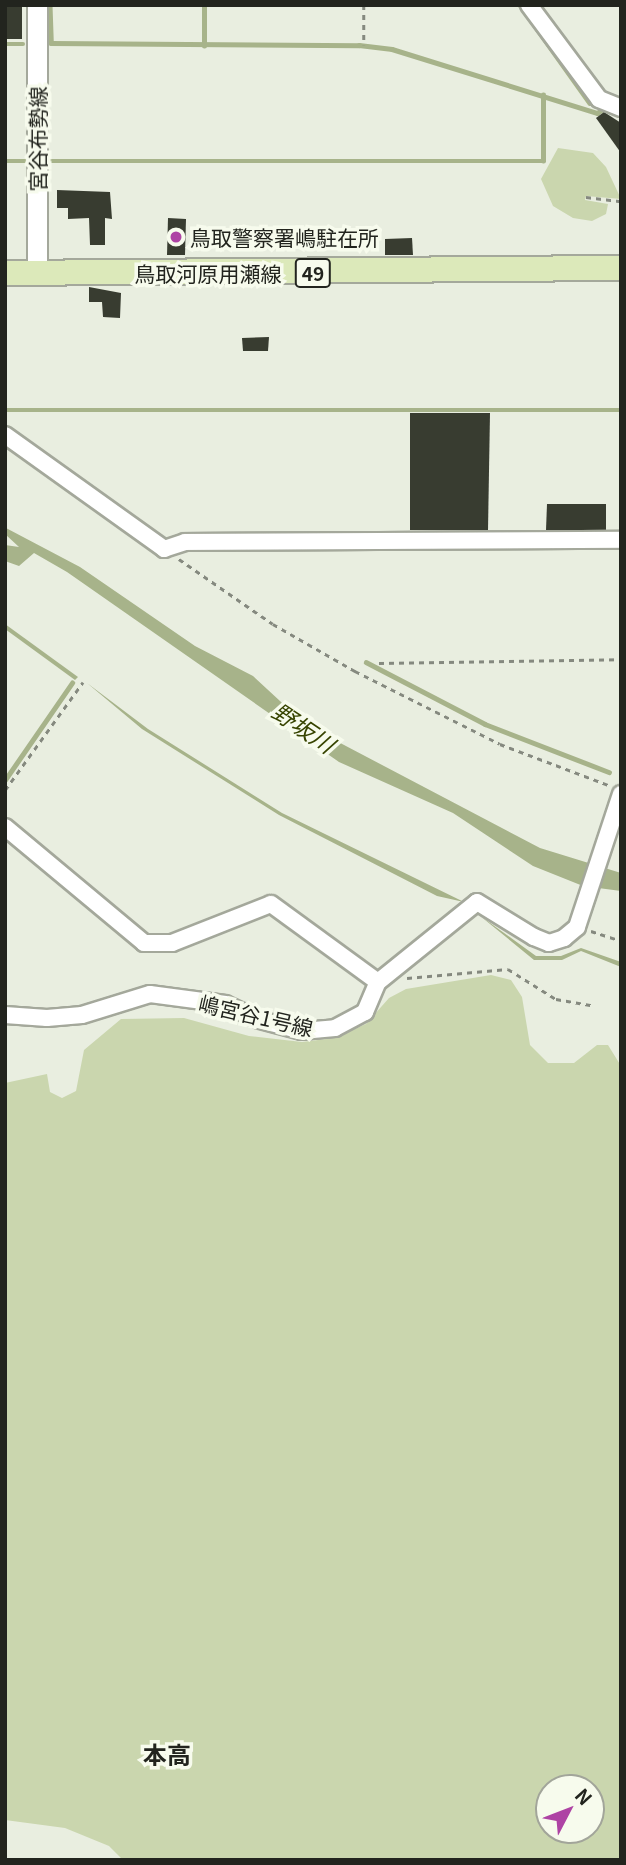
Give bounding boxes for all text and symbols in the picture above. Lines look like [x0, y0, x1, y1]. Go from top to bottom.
street label: 宮谷布勢線 [24, 87, 50, 191]
place label: 鳥取警察署嶋駐在所 [190, 224, 379, 250]
marker: 鳥取警察署嶋駐在所 [168, 229, 184, 245]
road number: 49 [294, 258, 332, 288]
street label: 鳥取河原用瀬線 [135, 260, 281, 286]
water label: 野坂川 [268, 696, 340, 758]
street label: 嶋宮谷1号線 [196, 990, 316, 1040]
district label: 本高 [143, 1740, 191, 1768]
north arrow [535, 1774, 605, 1844]
text: N [570, 1782, 599, 1810]

